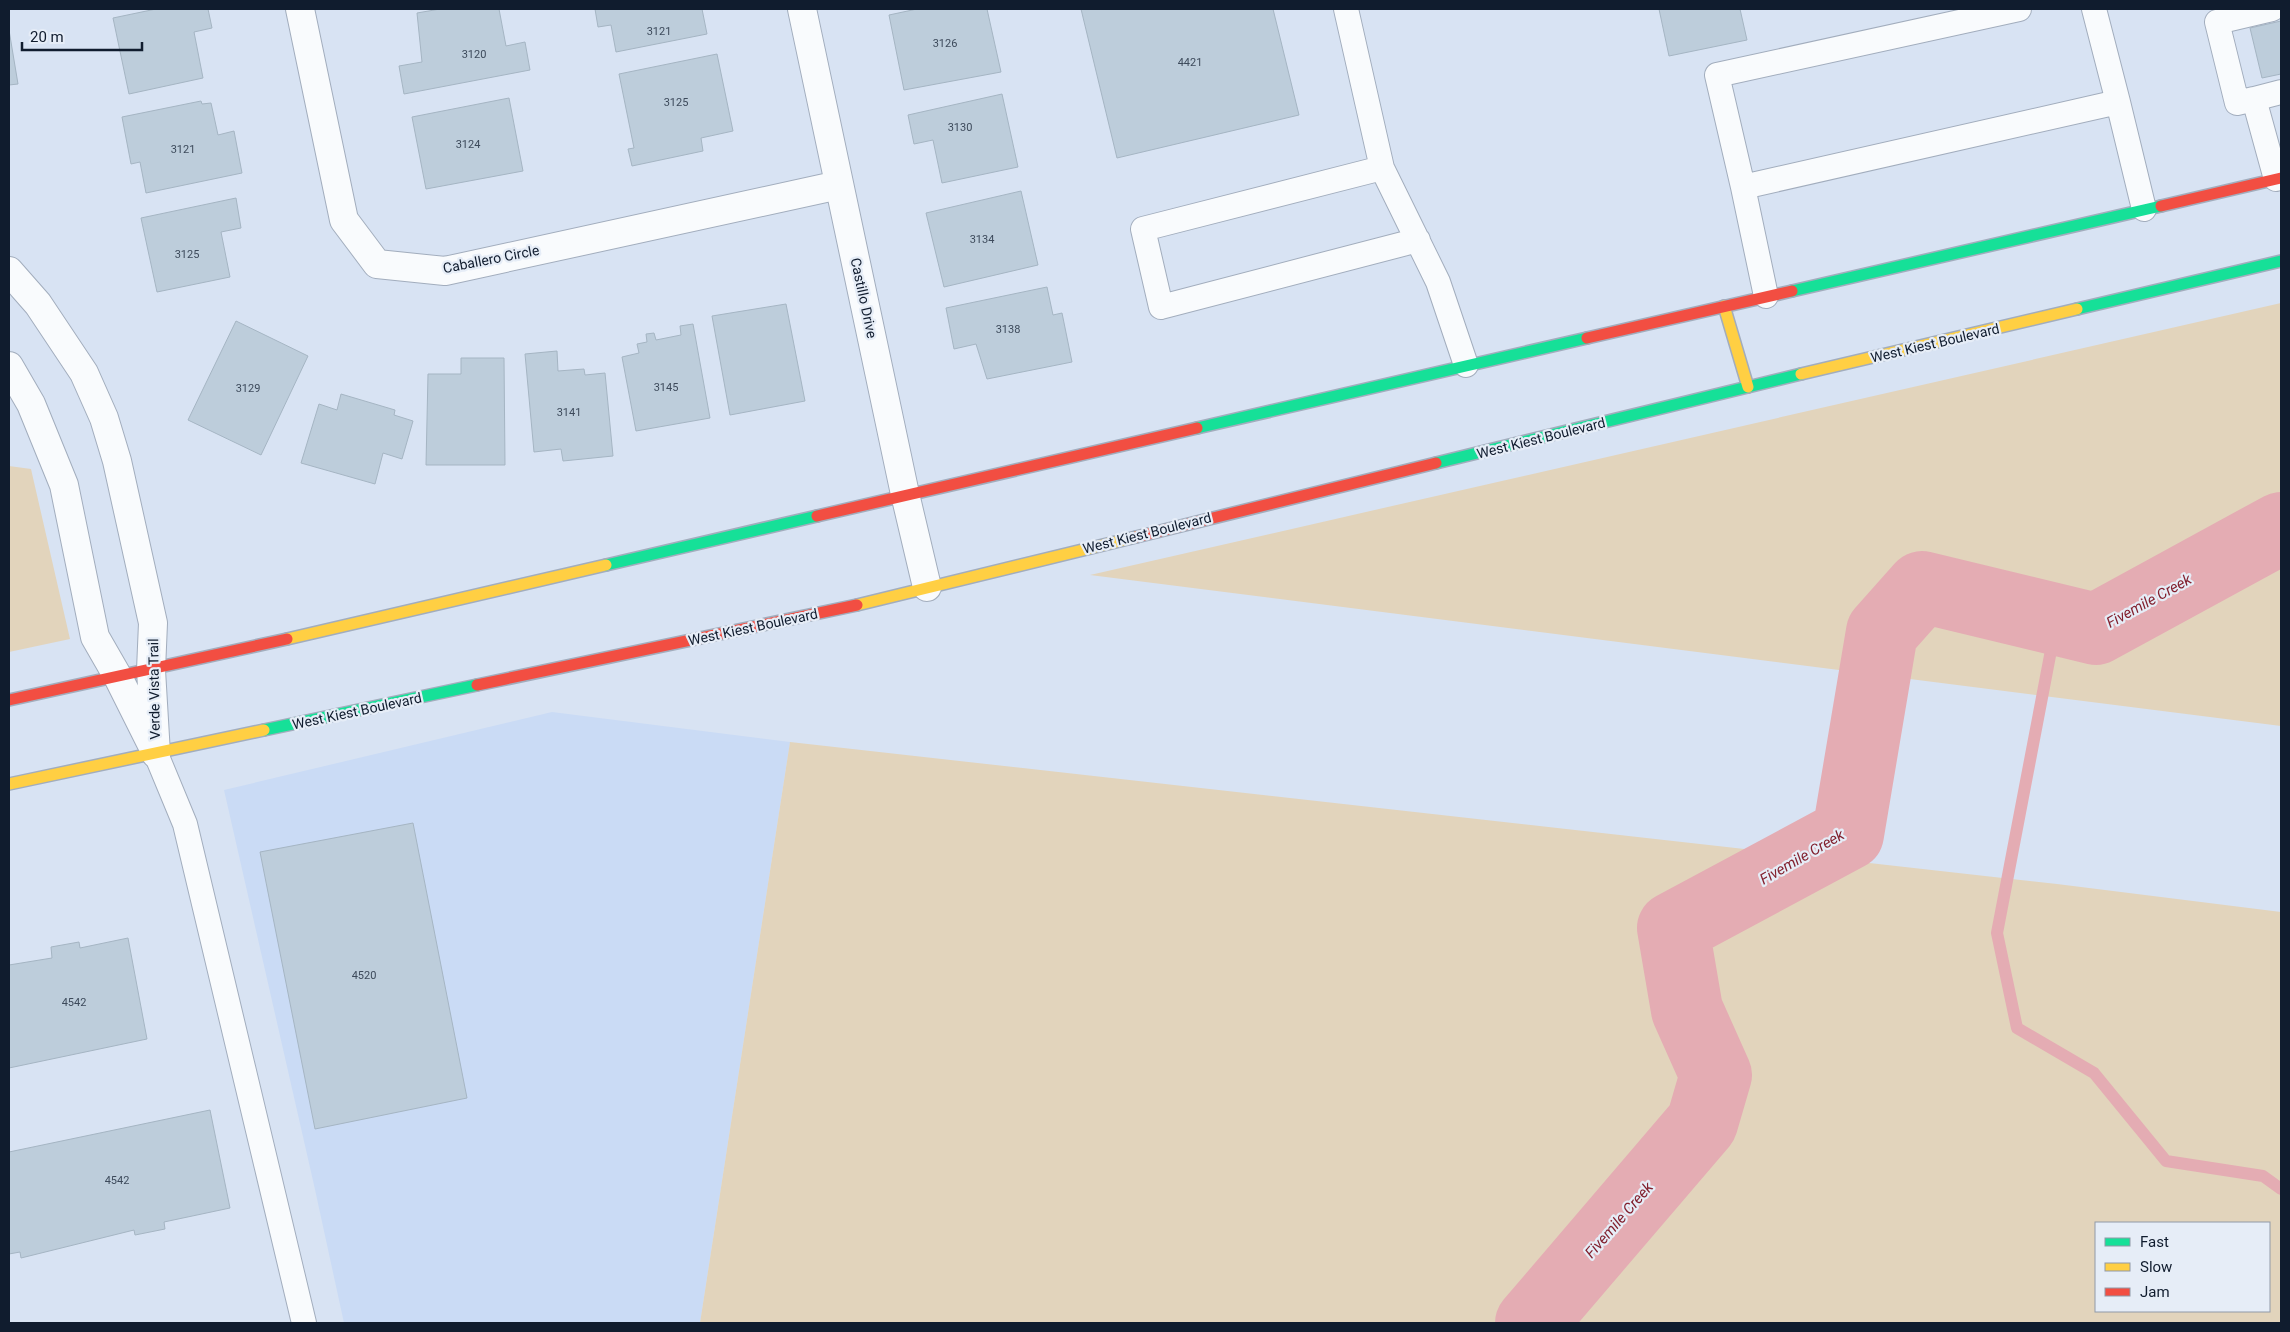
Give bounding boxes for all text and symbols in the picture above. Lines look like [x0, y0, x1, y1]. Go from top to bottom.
scale bar [22, 20, 142, 52]
house number: 3121 [647, 25, 671, 38]
text: 20 m [30, 28, 64, 46]
house number: 3126 [933, 37, 957, 50]
house number: 3120 [462, 48, 486, 61]
house number: 4421 [1178, 56, 1202, 69]
house number: 3125 [664, 96, 688, 109]
house number: 3130 [948, 121, 972, 134]
house number: 3124 [456, 138, 480, 151]
house number: 3121 [171, 143, 195, 156]
house number: 3134 [970, 233, 994, 246]
street label: Caballero Circle [441, 242, 541, 276]
house number: 3125 [175, 248, 199, 261]
street label: Castillo Drive [848, 256, 880, 340]
street label: West Kiest Boulevard [1869, 320, 2001, 366]
house number: 3138 [996, 323, 1020, 336]
house number: 3145 [654, 381, 678, 394]
house number: 3129 [236, 382, 260, 395]
house number: 3141 [557, 406, 581, 419]
street label: West Kiest Boulevard [1475, 414, 1607, 462]
street label: West Kiest Boulevard [1081, 509, 1213, 557]
water label: Fivemile Creek [2103, 570, 2195, 632]
street label: West Kiest Boulevard [687, 605, 819, 649]
street label: Verde Vista Trail [145, 638, 163, 740]
street label: West Kiest Boulevard [291, 689, 423, 733]
water label: Fivemile Creek [1757, 825, 1848, 888]
house number: 4520 [352, 969, 376, 982]
house number: 4542 [62, 996, 86, 1009]
house number: 4542 [105, 1174, 129, 1187]
water label: Fivemile Creek [1581, 1178, 1657, 1262]
legend [2095, 1222, 2270, 1312]
text: Fast [2140, 1233, 2169, 1251]
text: Slow [2140, 1258, 2172, 1276]
text: Jam [2140, 1283, 2170, 1301]

